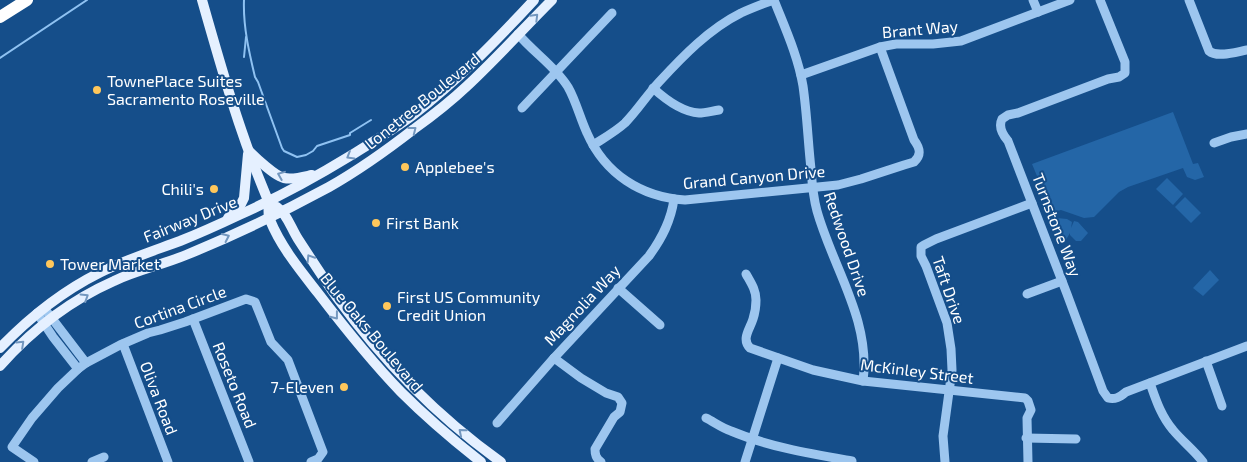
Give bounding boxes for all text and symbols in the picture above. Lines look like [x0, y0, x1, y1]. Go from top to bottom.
one-way arrow [529, 14, 538, 23]
street label: Brant Way [881, 16, 959, 41]
street label: Lonetree Boulevard [360, 48, 483, 153]
place label: TownePlace Suites Sacramento Roseville [107, 71, 265, 108]
marker: TownePlace Suites Sacramento Roseville [91, 84, 103, 96]
one-way arrow [407, 128, 416, 136]
one-way arrow [346, 150, 355, 160]
place label: Applebee's [415, 157, 495, 176]
marker: Applebee's [399, 161, 411, 173]
street label: Grand Canyon Drive [682, 161, 826, 192]
street label: Turnstone Way [1029, 170, 1086, 280]
one-way arrow [277, 171, 286, 181]
place label: Chili's [161, 179, 204, 198]
marker: Chili's [208, 183, 220, 195]
street label: Redwood Drive [821, 189, 874, 299]
street label: Fairway Drive [140, 191, 239, 246]
place label: First Bank [386, 213, 459, 232]
marker: First Bank [370, 217, 382, 229]
one-way arrow [221, 233, 230, 243]
place label: Tower Market [60, 254, 160, 273]
one-way arrow [307, 254, 316, 263]
street label: Taft Drive [929, 254, 970, 326]
marker: Tower Market [44, 258, 56, 270]
street label: Magnolia Way [539, 260, 624, 349]
street label: Blue Oaks Boulevard [317, 268, 428, 395]
street label: Cortina Circle [131, 281, 229, 332]
place label: First US Community Credit Union [397, 287, 541, 324]
one-way arrow [79, 293, 88, 303]
marker: First US Community Credit Union [381, 300, 393, 312]
one-way arrow [330, 310, 339, 319]
street label: Roseto Road [210, 339, 261, 431]
one-way arrow [16, 341, 25, 350]
street label: McKinley Street [859, 354, 975, 387]
street label: Oliva Road [137, 358, 182, 437]
place label: 7-Eleven [270, 377, 334, 396]
marker: 7-Eleven [338, 381, 350, 393]
one-way arrow [459, 429, 468, 438]

